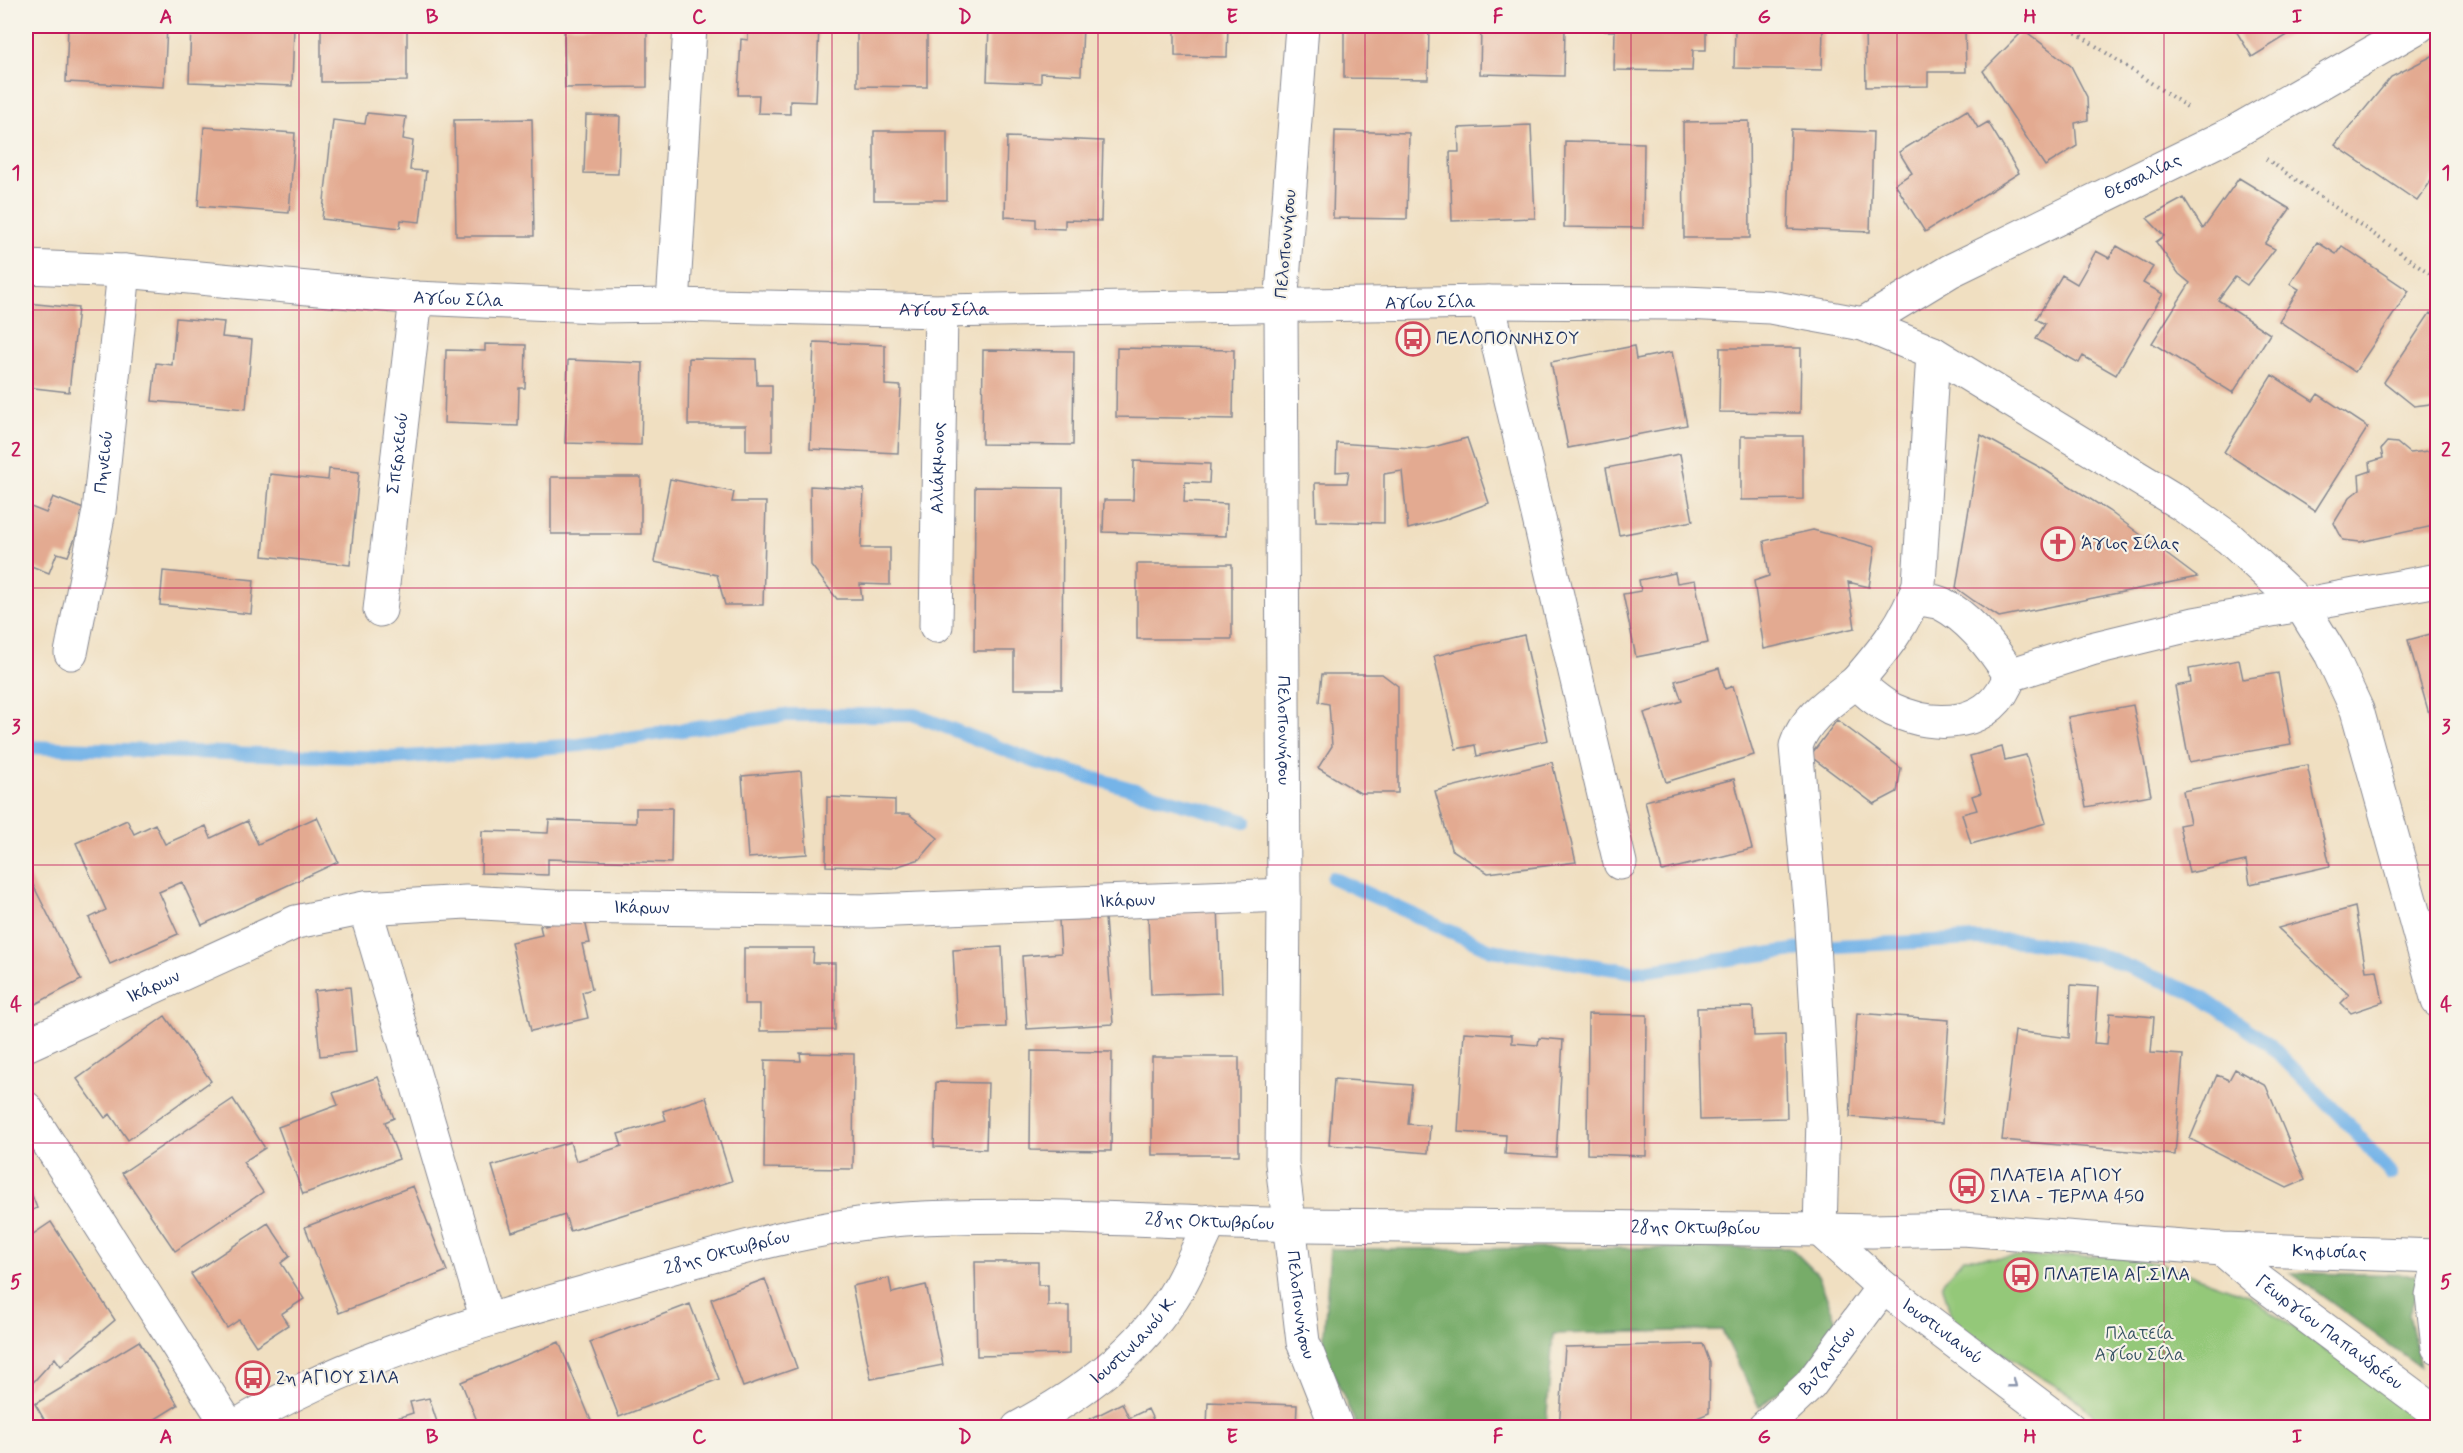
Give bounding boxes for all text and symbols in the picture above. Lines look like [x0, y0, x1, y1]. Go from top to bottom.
text: A [159, 4, 173, 31]
text: B [426, 4, 439, 31]
text: C [692, 4, 707, 31]
text: D [958, 4, 972, 31]
text: E [1226, 4, 1238, 31]
text: F [1493, 4, 1504, 31]
text: G [1757, 4, 1771, 31]
text: H [2023, 4, 2037, 31]
text: I [2292, 4, 2302, 31]
street label: Θεσσαλίας [2099, 148, 2186, 206]
text: 1 [12, 160, 20, 187]
text: 1 [2442, 160, 2450, 187]
street label: Πελοποννήσου [1269, 188, 1303, 300]
street label: Αγίου Σίλα [413, 286, 505, 314]
street label: Αγίου Σίλα [1385, 290, 1476, 316]
street label: Αγίου Σίλα [899, 298, 990, 323]
bus stop icon: ΠΕΛΟΠΟΝΝΗΣΟΥ [1395, 321, 1431, 357]
place label: ΠΕΛΟΠΟΝΝΗΣΟΥ [1436, 327, 1579, 351]
street label: Σπερχειού [381, 411, 415, 495]
street label: Αλιάκμονος [926, 422, 951, 514]
street label: Πηνειού [89, 429, 119, 495]
text: 2 [11, 437, 21, 464]
text: 2 [2441, 437, 2451, 464]
church icon: Άγιος Σίλας [2040, 526, 2076, 562]
place label: Άγιος Σίλας [2081, 532, 2180, 556]
street label: Πελοποννήσου [1271, 675, 1295, 785]
text: 3 [11, 714, 21, 741]
text: 3 [2441, 714, 2451, 741]
street label: Ικάρων [1099, 888, 1156, 914]
street label: Ικάρων [613, 896, 670, 920]
street label: Ικάρων [123, 964, 184, 1009]
text: 4 [10, 992, 22, 1019]
text: 4 [2440, 992, 2452, 1019]
place label: ΠΛΑΤΕΙΑ ΑΓΙΟΥ ΣΙΛΑ - ΤΕΡΜΑ 450 [1990, 1164, 2145, 1209]
bus stop icon: ΠΛΑΤΕΙΑ ΑΓΙΟΥ ΣΙΛΑ - ΤΕΡΜΑ 450 [1949, 1168, 1985, 1204]
street label: 28ης Οκτωβρίου [1144, 1208, 1274, 1236]
street label: 28ης Οκτωβρίου [1631, 1216, 1760, 1241]
street label: 28ης Οκτωβρίου [661, 1225, 792, 1281]
street label: Κηφισίας [2292, 1239, 2367, 1266]
street label: Πελοποννήσου [1280, 1249, 1321, 1363]
bus stop icon: ΠΛΑΤΕΙΑ ΑΓ.ΣΙΛΑ [2003, 1257, 2039, 1293]
place label: ΠΛΑΤΕΙΑ ΑΓ.ΣΙΛΑ [2044, 1263, 2190, 1287]
text: 5 [10, 1269, 22, 1296]
text: 5 [2440, 1269, 2452, 1296]
street label: Γεωργίου Παπανδρέου [2250, 1270, 2408, 1396]
street label: Ιουστινιανού Κ. [1085, 1291, 1182, 1391]
street label: Ιουστινιανού [1896, 1293, 1988, 1370]
street label: Βυζαντίου [1794, 1321, 1862, 1401]
park label: Πλατεία Αγίου Σίλα [2095, 1322, 2185, 1367]
bus stop icon: 2η ΑΓΙΟΥ ΣΙΛΑ [235, 1360, 271, 1396]
place label: 2η ΑΓΙΟΥ ΣΙΛΑ [276, 1366, 399, 1390]
one-way arrow [2006, 1377, 2017, 1388]
text: A [159, 1424, 173, 1451]
text: B [426, 1424, 439, 1451]
text: C [692, 1424, 707, 1451]
text: D [958, 1424, 972, 1451]
text: E [1226, 1424, 1238, 1451]
text: F [1493, 1424, 1504, 1451]
text: G [1757, 1424, 1771, 1451]
text: H [2023, 1424, 2037, 1451]
text: I [2292, 1424, 2302, 1451]

